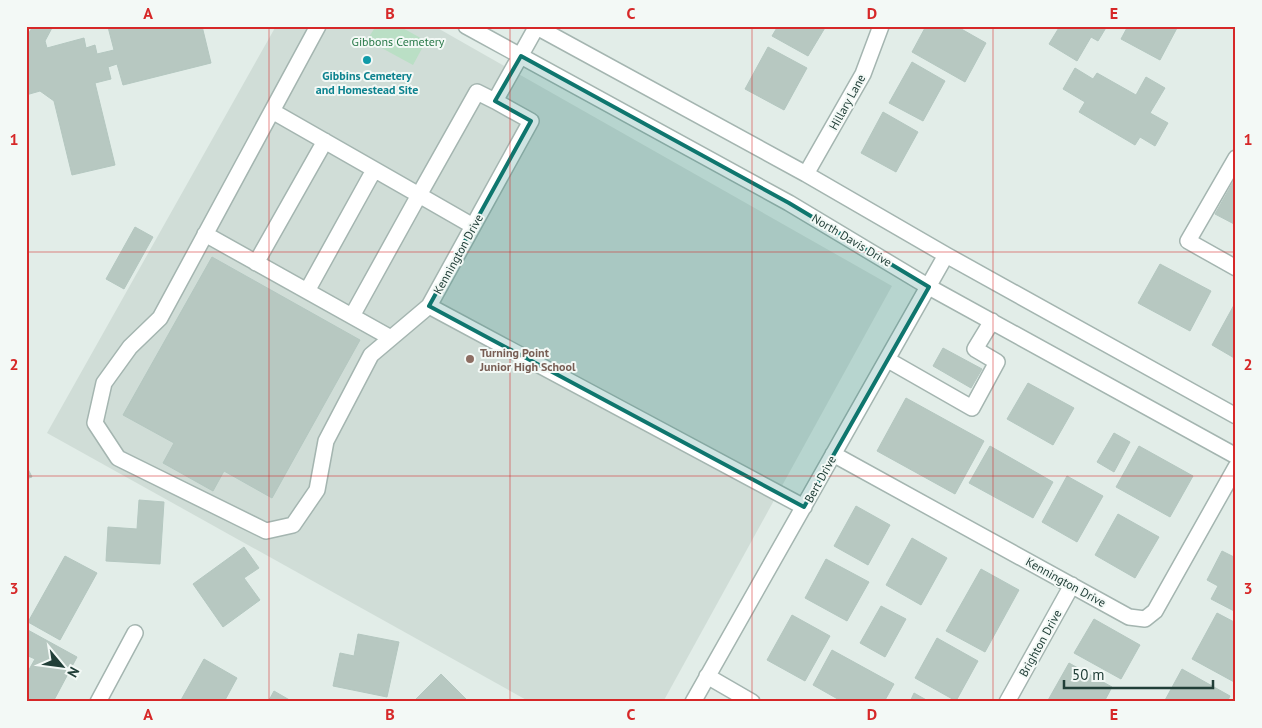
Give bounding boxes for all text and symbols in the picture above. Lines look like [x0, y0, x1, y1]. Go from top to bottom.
text: A [143, 3, 153, 23]
text: B [385, 3, 395, 23]
text: C [627, 3, 636, 23]
text: D [867, 3, 877, 23]
text: E [1110, 3, 1118, 23]
park label: Gibbons Cemetery [352, 34, 445, 49]
marker: Gibbins Cemetery and Homestead Site [361, 54, 373, 66]
place label: Gibbins Cemetery and Homestead Site [316, 68, 418, 97]
street label: Hillary Lane [826, 72, 868, 132]
text: 1 [9, 129, 19, 149]
text: 1 [1243, 129, 1253, 149]
street label: North Davis Drive [809, 210, 895, 270]
street label: Kennington Drive [430, 211, 486, 297]
place label: Turning Point Junior High School [479, 345, 576, 374]
marker: Turning Point Junior High School [464, 353, 476, 365]
text: 2 [9, 354, 19, 374]
text: 2 [1243, 354, 1253, 374]
street label: Bert Drive [801, 453, 839, 505]
street label: Kennington Drive [1023, 554, 1109, 610]
text: 3 [9, 578, 19, 598]
text: 3 [1243, 578, 1253, 598]
street label: Brighton Drive [1015, 607, 1065, 679]
north arrow [38, 640, 88, 690]
scale bar [1064, 658, 1213, 690]
text: N [63, 664, 83, 681]
text: 50 m [1072, 665, 1105, 684]
text: A [143, 704, 153, 724]
text: B [385, 704, 395, 724]
text: C [627, 704, 636, 724]
text: D [867, 704, 877, 724]
text: E [1110, 704, 1118, 724]

